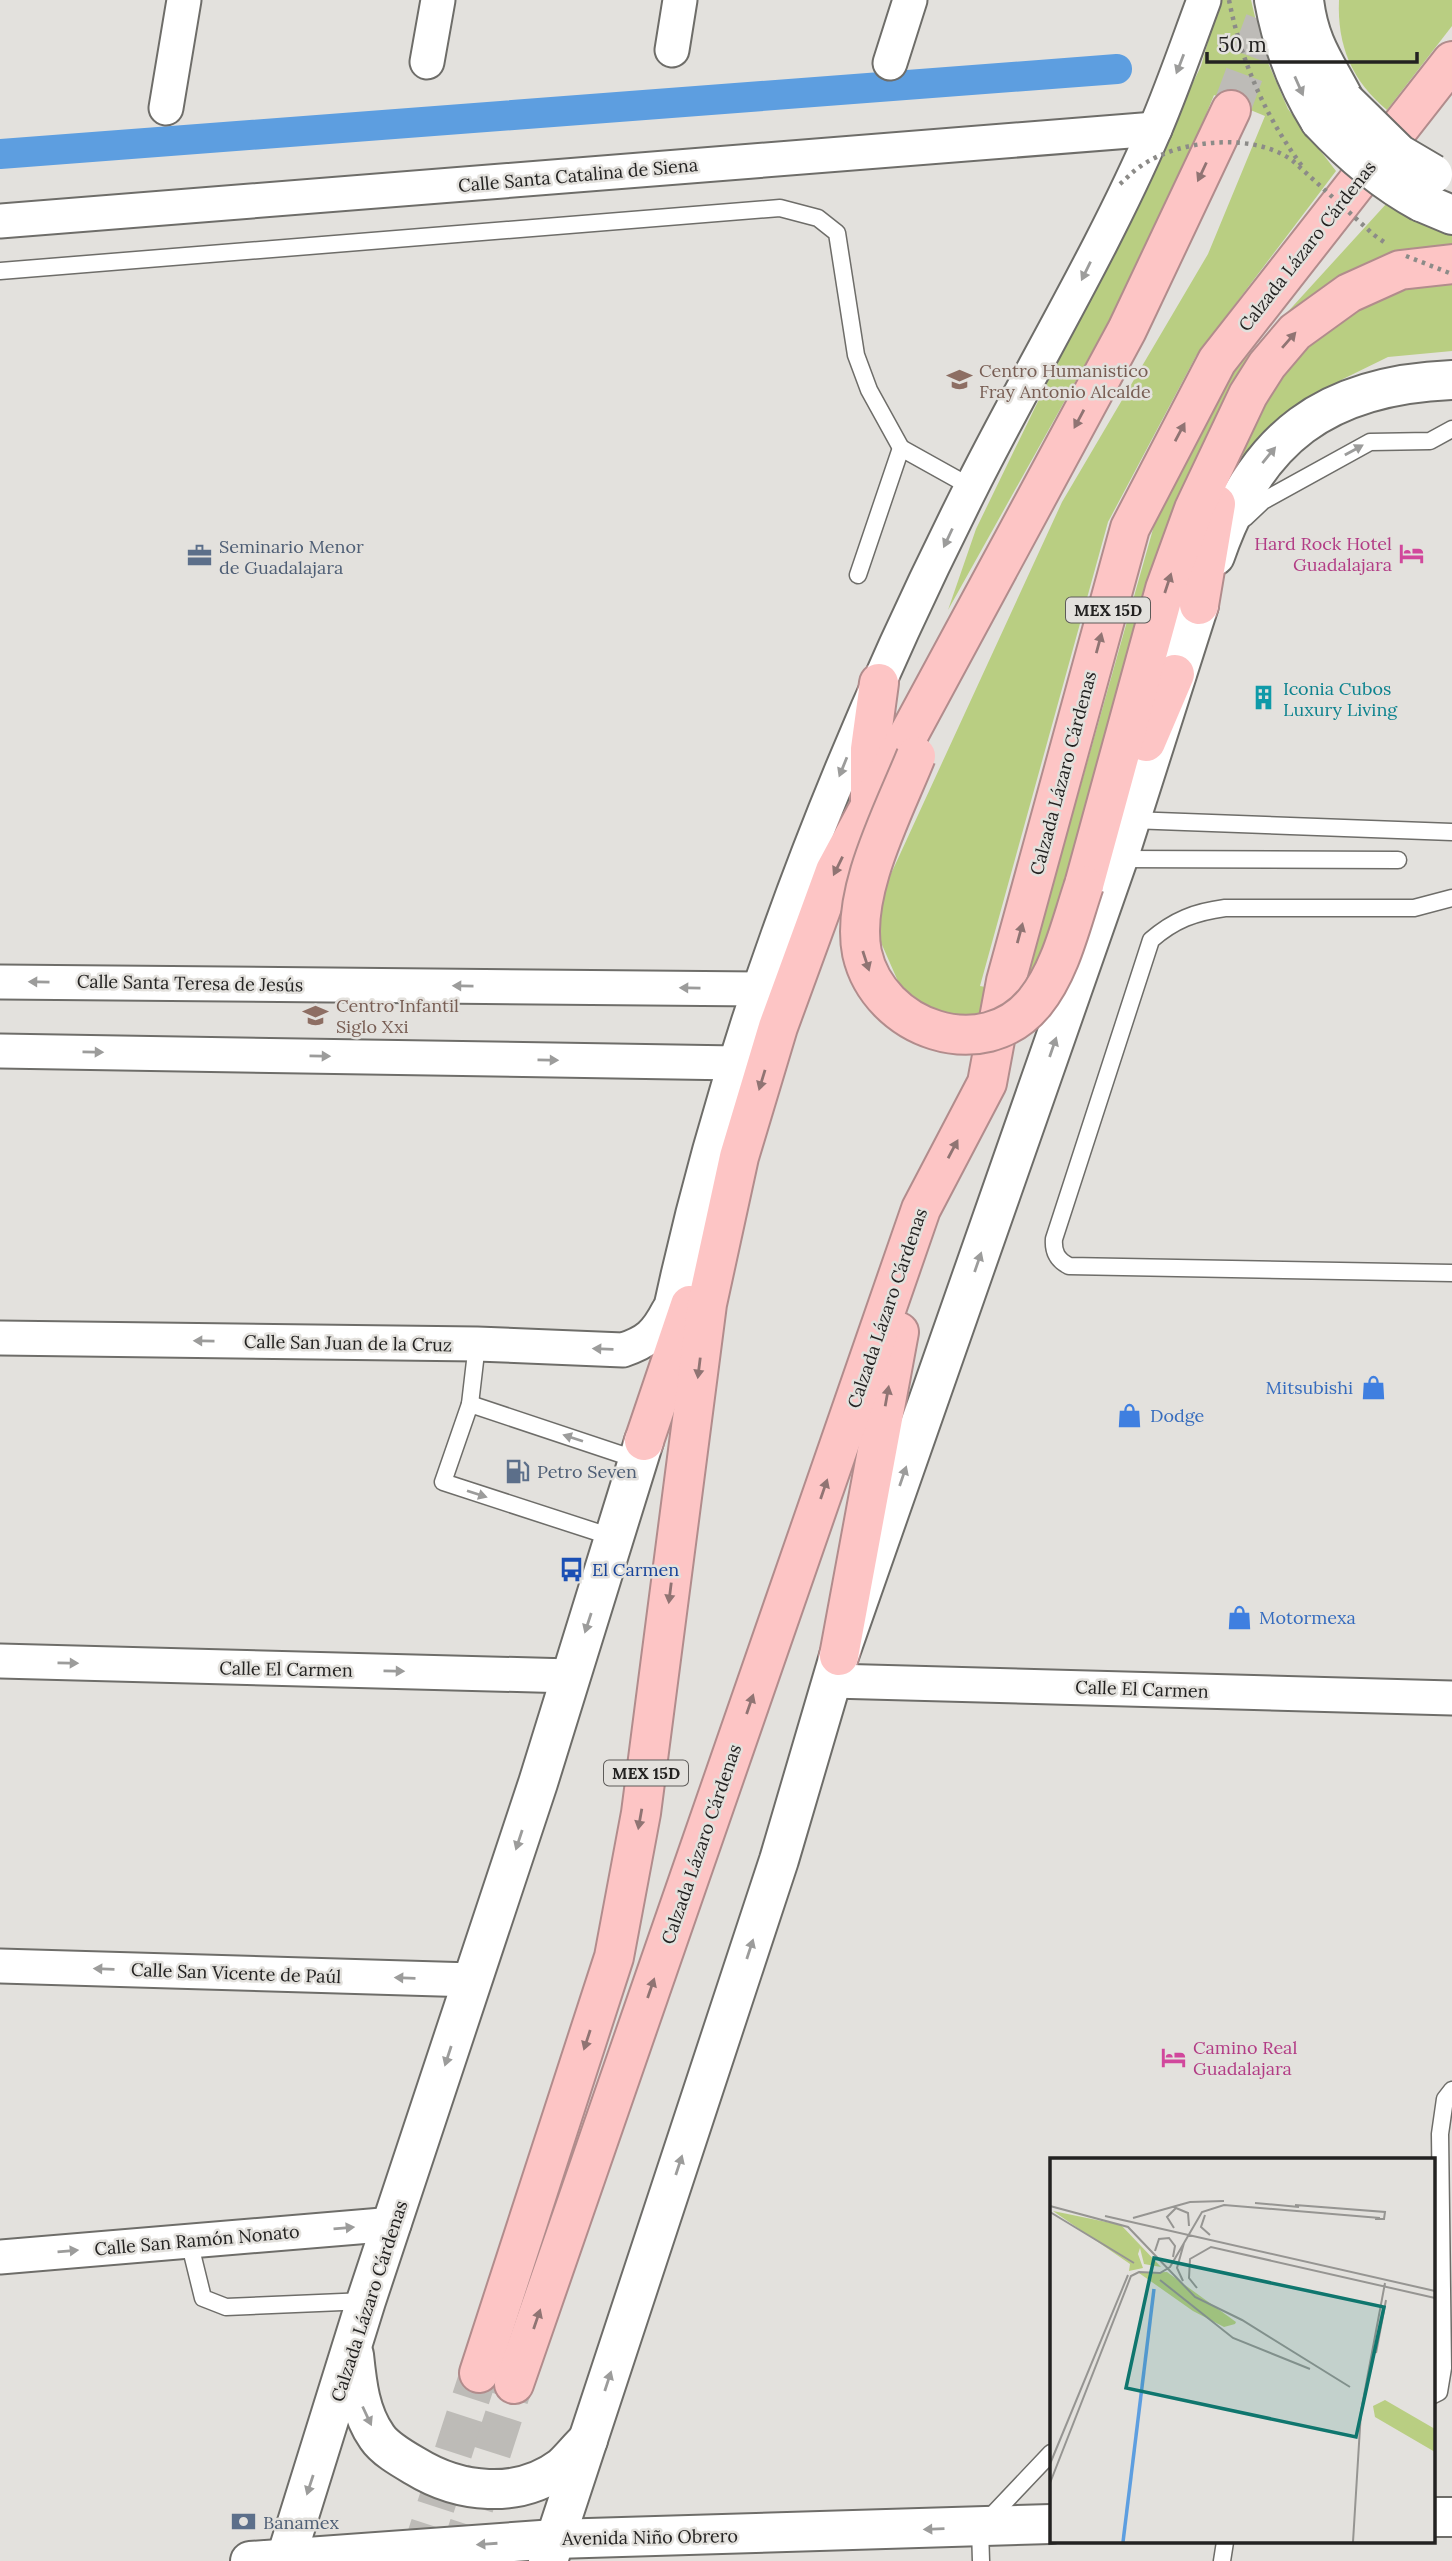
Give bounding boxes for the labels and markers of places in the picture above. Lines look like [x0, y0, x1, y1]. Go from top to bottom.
place label: Centro Humanistico Fray Antonio Alcalde [979, 359, 1151, 403]
school or university icon: Centro Humanistico Fray Antonio Alcalde [945, 366, 973, 394]
place label: Hard Rock Hotel Guadalajara [1254, 532, 1392, 576]
place label: Seminario Menor de Guadalajara [219, 535, 364, 579]
hotel icon: Hard Rock Hotel Guadalajara [1398, 539, 1426, 567]
office icon: Seminario Menor de Guadalajara [185, 542, 213, 570]
place label: Iconia Cubos Luxury Living [1283, 677, 1398, 721]
building icon: Iconia Cubos Luxury Living [1249, 684, 1277, 712]
place label: Centro Infantil Siglo Xxi [336, 994, 459, 1038]
school or university icon: Centro Infantil Siglo Xxi [302, 1001, 330, 1029]
shop icon: Mitsubishi [1359, 1373, 1387, 1401]
place label: Mitsubishi [1265, 1376, 1353, 1399]
shop icon: Dodge [1116, 1401, 1144, 1429]
place label: Dodge [1150, 1404, 1205, 1427]
fuel station icon: Petro Seven [503, 1457, 531, 1485]
place label: Petro Seven [537, 1460, 637, 1483]
bus stop icon: El Carmen [558, 1555, 586, 1583]
place label: El Carmen [592, 1558, 679, 1581]
shop icon: Motormexa [1225, 1603, 1253, 1631]
place label: Motormexa [1259, 1606, 1356, 1629]
place label: Camino Real Guadalajara [1193, 2036, 1297, 2080]
hotel icon: Camino Real Guadalajara [1159, 2043, 1187, 2071]
bank icon: Banamex [229, 2508, 257, 2536]
place label: Banamex [263, 2511, 339, 2534]

